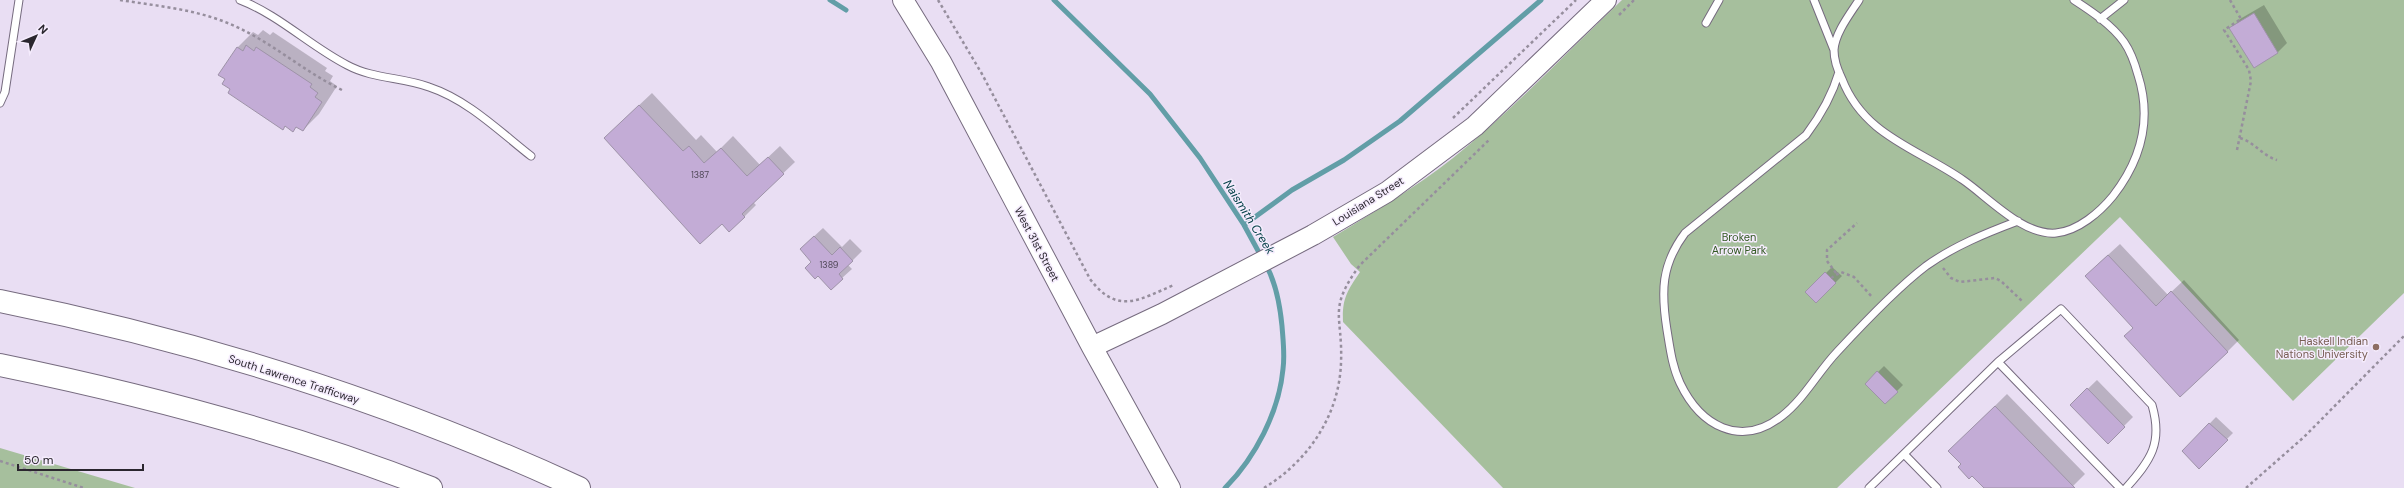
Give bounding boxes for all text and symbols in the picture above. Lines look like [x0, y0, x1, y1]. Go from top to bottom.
north arrow [16, 16, 56, 56]
text: N [35, 21, 51, 37]
house number: 1387 [691, 169, 709, 181]
street label: Louisiana Street [1330, 173, 1406, 229]
water label: Naismith Creek [1220, 177, 1279, 258]
street label: West 31st Street [1012, 204, 1062, 284]
park label: Broken Arrow Park [1712, 230, 1767, 257]
house number: 1389 [820, 259, 839, 271]
place label: Haskell Indian Nations University [2276, 334, 2368, 361]
marker: Haskell Indian Nations University [2371, 342, 2381, 352]
street label: South Lawrence Trafficway [227, 351, 361, 407]
scale bar [18, 446, 143, 472]
text: 50 m [24, 452, 53, 468]

